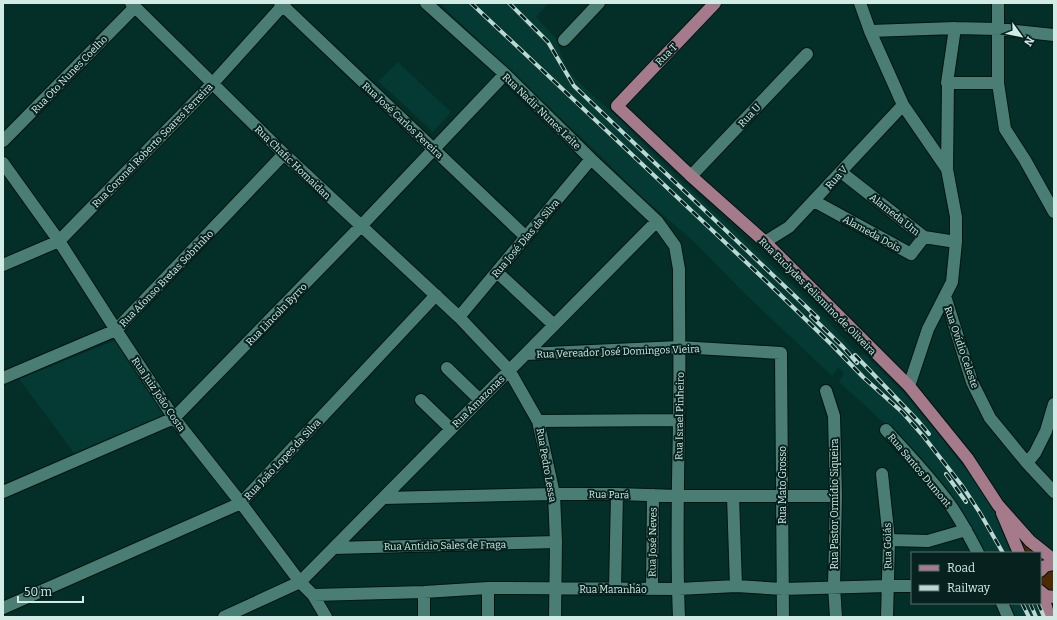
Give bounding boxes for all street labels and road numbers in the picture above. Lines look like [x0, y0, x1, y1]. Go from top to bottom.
street label: Rua Oto Nunes Coelho [29, 33, 110, 116]
street label: Rua T [653, 41, 680, 68]
street label: Rua Nadir Nunes Leite [500, 71, 583, 152]
street label: Rua José Carlos Pereira [359, 80, 446, 162]
street label: Rua Coronel Roberto Soares Ferreira [90, 81, 216, 210]
street label: Rua U [736, 101, 764, 130]
street label: Rua Chafic Homaidan [252, 123, 333, 202]
street label: Rua V [823, 164, 850, 192]
street label: Alameda Um [867, 191, 922, 238]
street label: Rua José Dias da Silva [489, 197, 562, 280]
street label: Alameda Dois [841, 213, 903, 255]
street label: Rua Afonso Bretas Sobrinho [117, 228, 216, 329]
street label: Rua Euclydes Felismino de Oliveira [756, 236, 879, 358]
street label: Rua Lincoln Byrro [244, 281, 310, 348]
street label: Rua Ovídio Celeste [941, 304, 982, 390]
street label: Rua Vereador José Domingos Vieira [536, 343, 700, 361]
street label: Rua Juiz João Costa [129, 355, 188, 434]
street label: Rua Israel Pinheiro [673, 372, 687, 460]
street label: Rua Amazonas [450, 373, 508, 430]
street label: Rua João Lopes da Silva [242, 416, 324, 503]
street label: Rua Pedro Lessa [534, 427, 559, 504]
street label: Rua Santos Dumont [885, 431, 954, 510]
street label: Rua Pastor Ormídio Siqueira [828, 438, 841, 570]
street label: Rua Mato Grosso [777, 446, 789, 524]
street label: Rua Pará [588, 489, 630, 501]
street label: Rua José Neves [646, 507, 660, 577]
street label: Rua Goiás [882, 523, 894, 569]
street label: Rua Antídio Sales de Fraga [384, 538, 507, 553]
street label: Rua Maranhão [579, 584, 647, 596]

